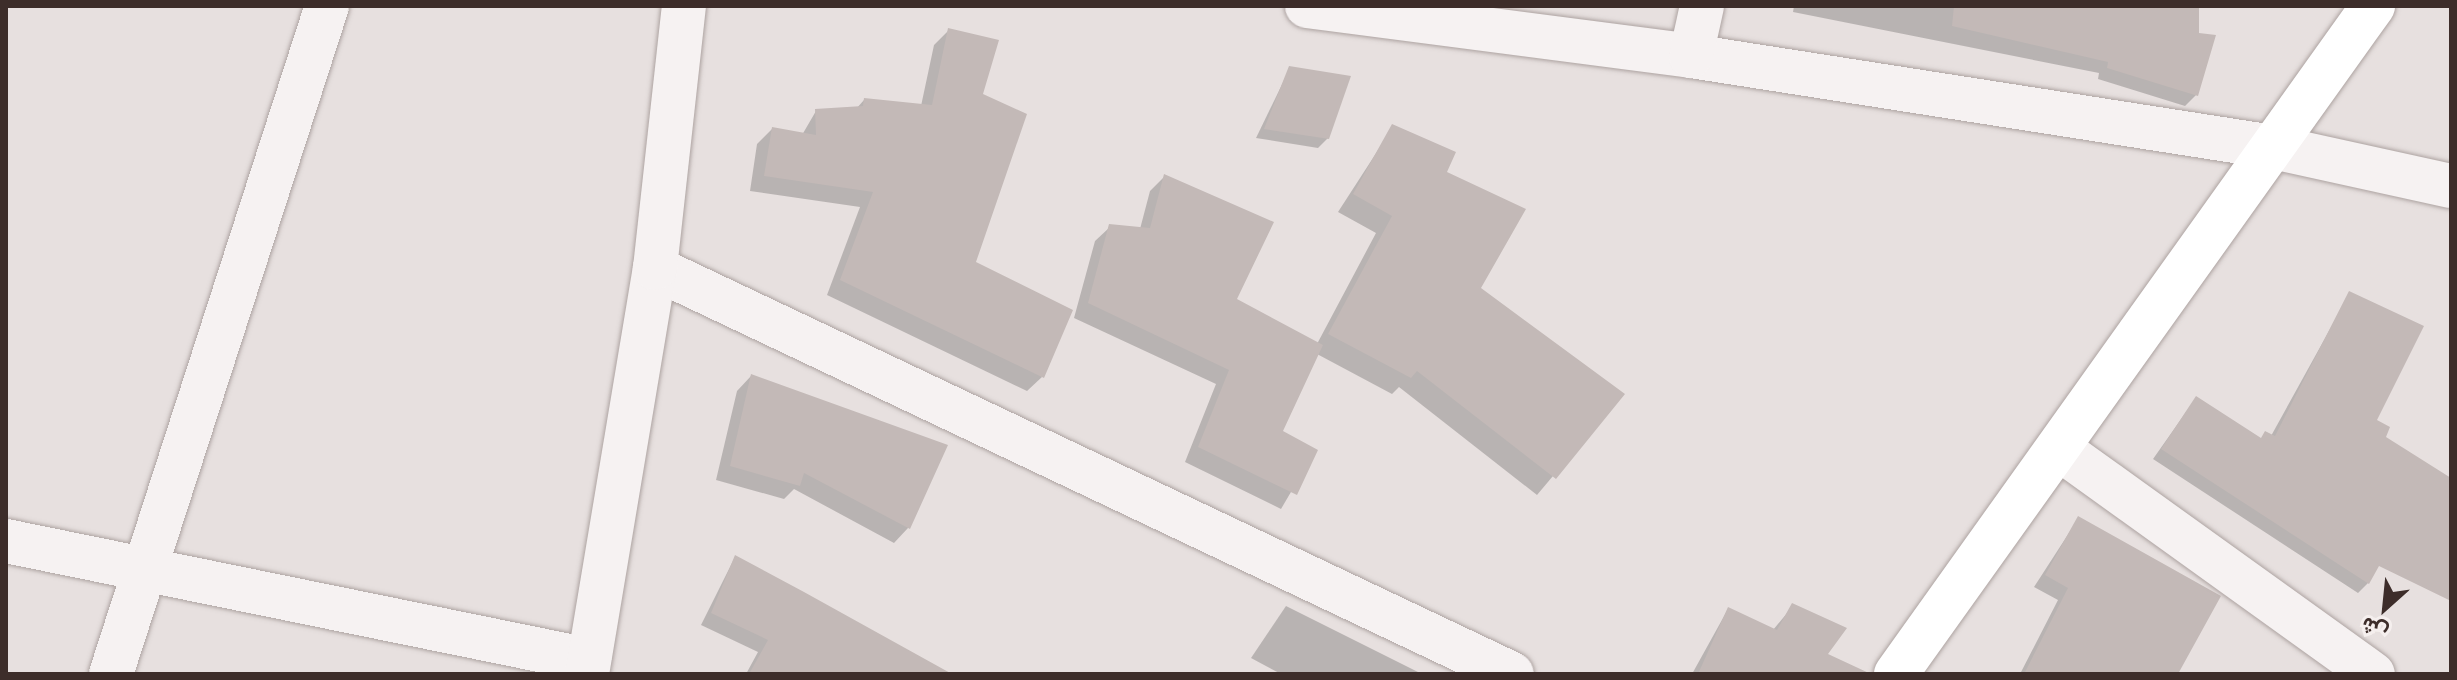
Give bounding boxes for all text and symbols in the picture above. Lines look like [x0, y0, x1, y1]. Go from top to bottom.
north arrow [2345, 568, 2425, 648]
text: ش [2356, 612, 2392, 648]

